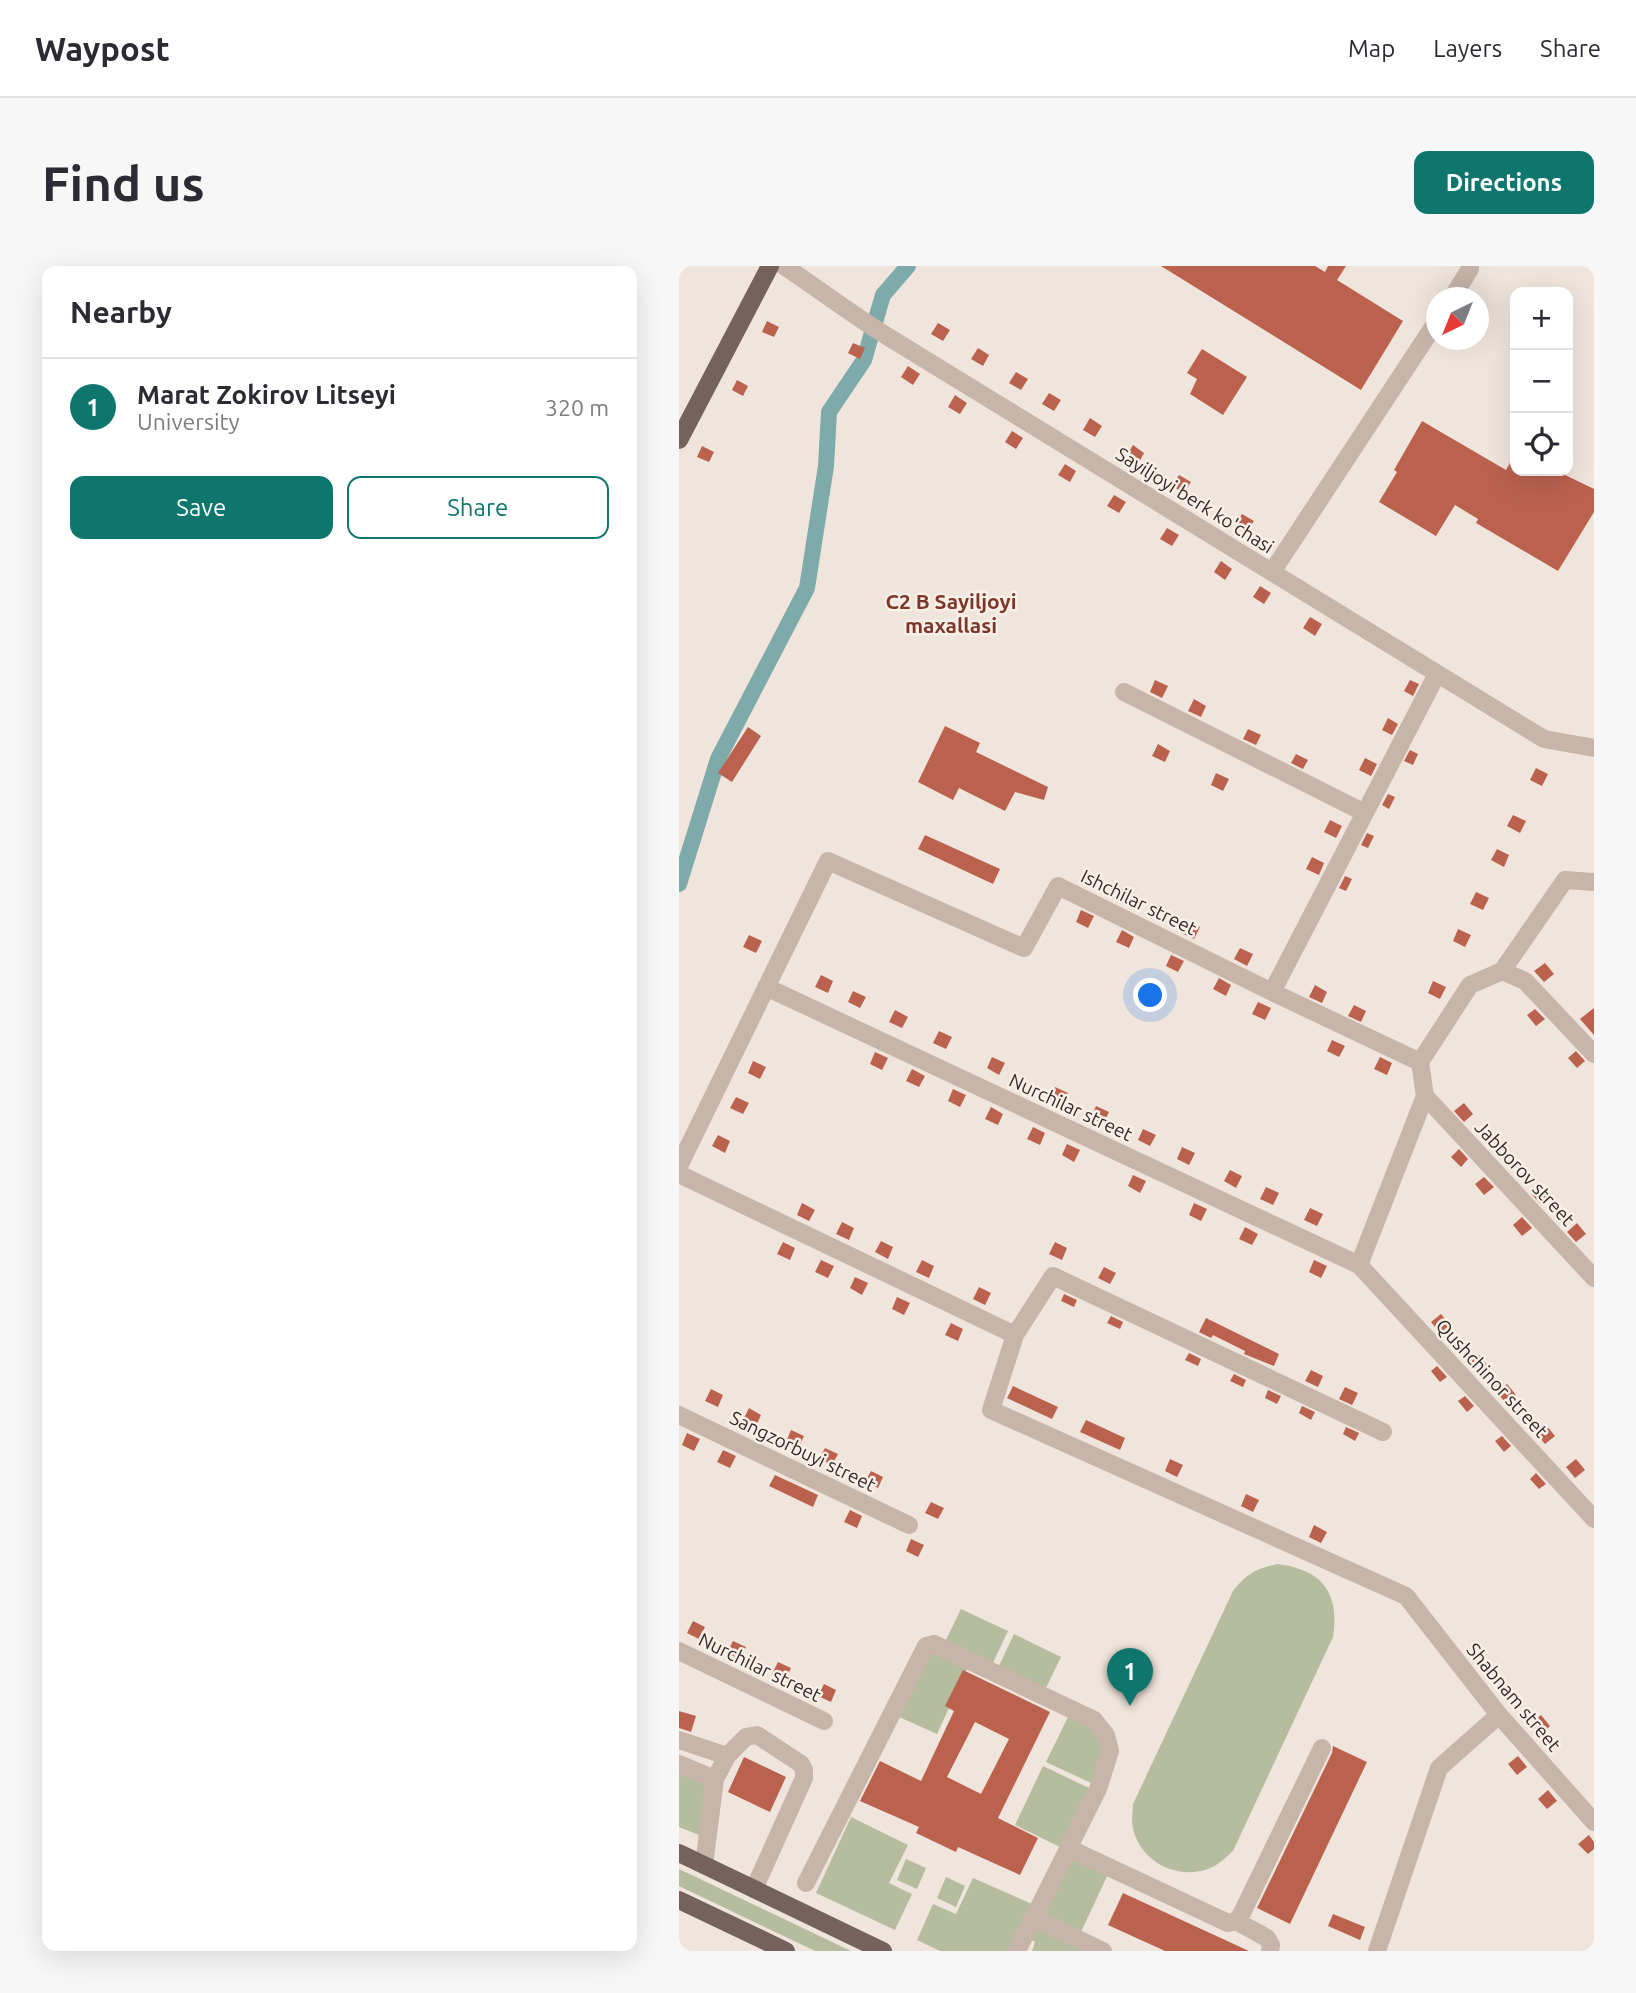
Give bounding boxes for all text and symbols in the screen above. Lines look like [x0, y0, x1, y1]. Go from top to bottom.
text: Waypost [35, 30, 170, 67]
text: Map [1348, 35, 1395, 62]
text: Layers [1433, 35, 1502, 62]
text: Share [1540, 35, 1601, 62]
button: Directions [1414, 151, 1594, 214]
text: Find us [42, 155, 205, 210]
north arrow [1426, 287, 1489, 350]
map controls [1510, 287, 1573, 476]
button: + [1510, 287, 1573, 350]
text: Nearby [70, 295, 172, 329]
button: − [1510, 350, 1573, 413]
text: Marat Zokirov Litseyi [137, 380, 396, 409]
text: 1 [87, 395, 99, 420]
text: 320 m [545, 395, 609, 420]
text: University [137, 409, 240, 434]
button: locate [1510, 413, 1573, 476]
street label: Sayiljoyi berk ko'chasi [1112, 442, 1278, 558]
button: Save [70, 476, 333, 539]
button: Share [347, 476, 609, 539]
district label: C2 B Sayiljoyi maxallasi [885, 589, 1017, 637]
street label: Ishchilar street [1078, 865, 1201, 940]
your location [1133, 978, 1167, 1012]
street label: Nurchilar street [1006, 1069, 1137, 1145]
street label: Jabborov street [1471, 1116, 1580, 1231]
street label: Qushchinor street [1431, 1314, 1553, 1442]
street label: Sangzorbuyi street [726, 1406, 880, 1496]
street label: Nurchilar street [695, 1628, 825, 1706]
street label: Shabnam street [1462, 1638, 1566, 1756]
pin: 1 [1107, 1648, 1153, 1706]

